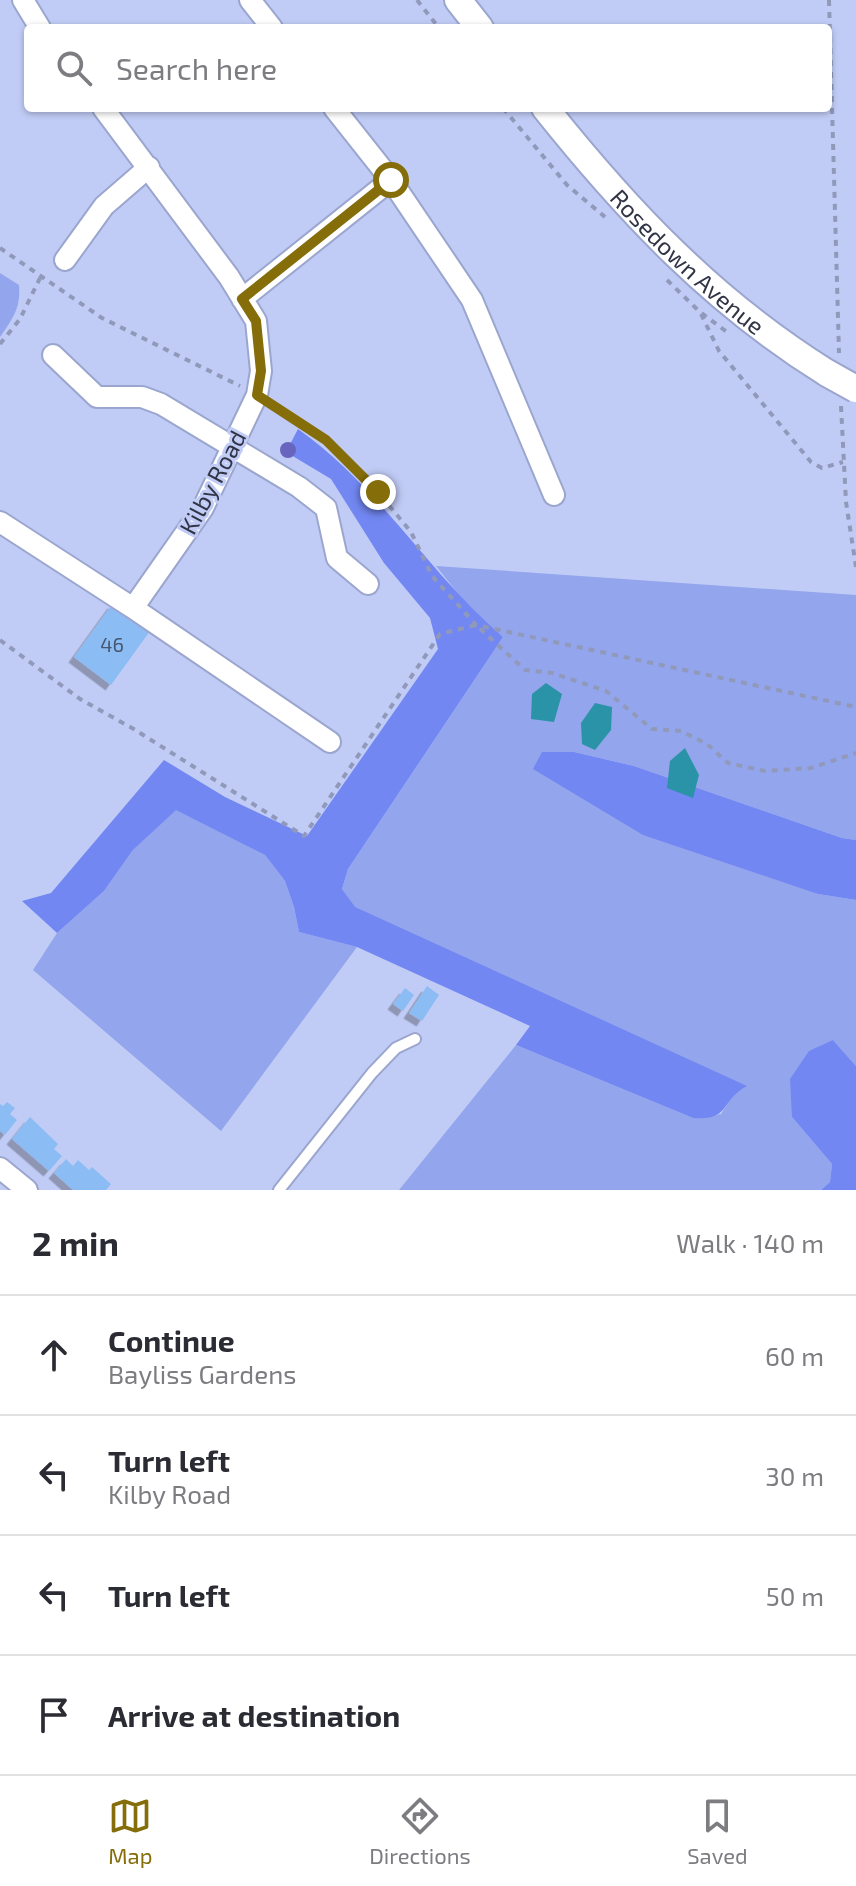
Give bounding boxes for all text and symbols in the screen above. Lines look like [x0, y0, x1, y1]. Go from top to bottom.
search box [24, 24, 832, 112]
icon: search [52, 46, 96, 90]
text: Search here [116, 50, 277, 86]
route start [373, 162, 409, 198]
street label: Rosedown Avenue [605, 182, 771, 340]
street label: Kilby Road [173, 425, 251, 539]
route end [360, 474, 396, 510]
house number: 46 [100, 632, 124, 656]
text: 2 min [32, 1222, 119, 1263]
text: Walk · 140 m [676, 1227, 824, 1258]
text: Continue [108, 1322, 235, 1358]
icon: ahead [32, 1333, 76, 1377]
text: 60 m [765, 1340, 824, 1371]
text: Bayliss Gardens [108, 1358, 296, 1389]
text: Turn left [108, 1442, 230, 1478]
icon: left [32, 1453, 76, 1497]
text: 30 m [765, 1460, 824, 1491]
text: Kilby Road [108, 1478, 231, 1509]
icon: left [32, 1573, 76, 1617]
text: Turn left [108, 1577, 230, 1613]
text: 50 m [766, 1580, 824, 1611]
icon: arrive [32, 1693, 76, 1737]
text: Arrive at destination [108, 1697, 400, 1733]
tab: Map [108, 1794, 152, 1868]
tab: Directions [369, 1794, 471, 1868]
tab: Saved [687, 1794, 748, 1868]

